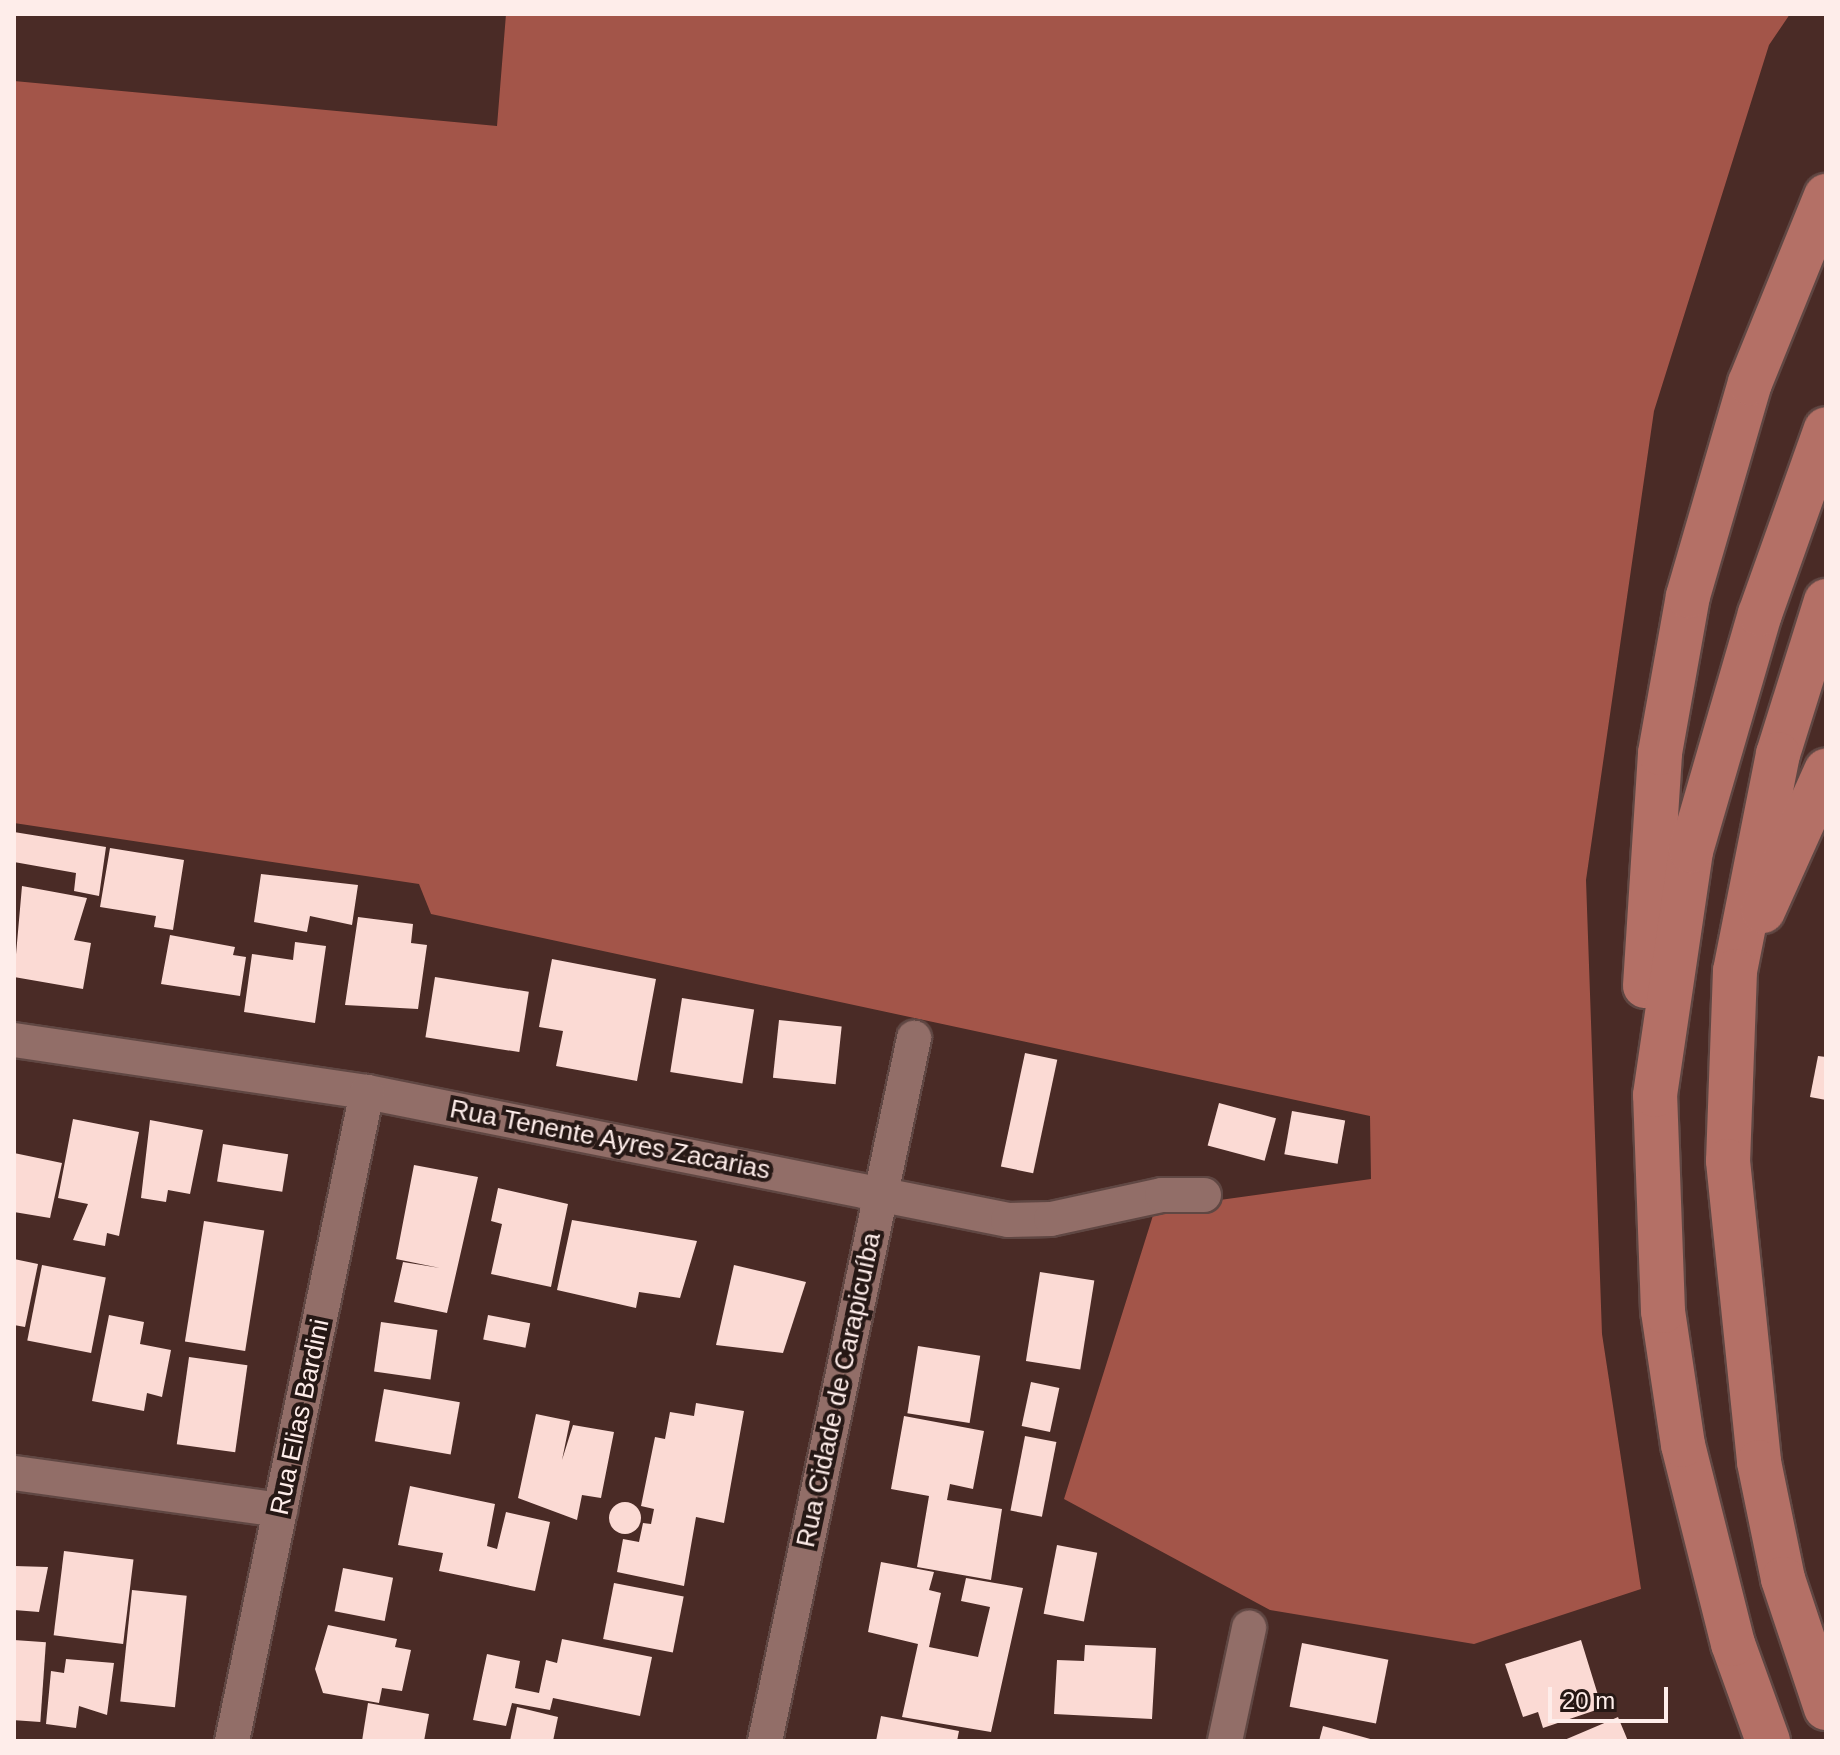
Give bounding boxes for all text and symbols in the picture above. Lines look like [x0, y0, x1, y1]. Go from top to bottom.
street label: Rua Tenente Ayres Zacarias [446, 1093, 774, 1187]
street label: Rua Cidade de Carapicuíba [790, 1230, 888, 1550]
street label: Rua Elias Bardini [264, 1316, 336, 1518]
scale bar [1552, 1671, 1672, 1721]
text: 20 m [1562, 1687, 1615, 1714]

